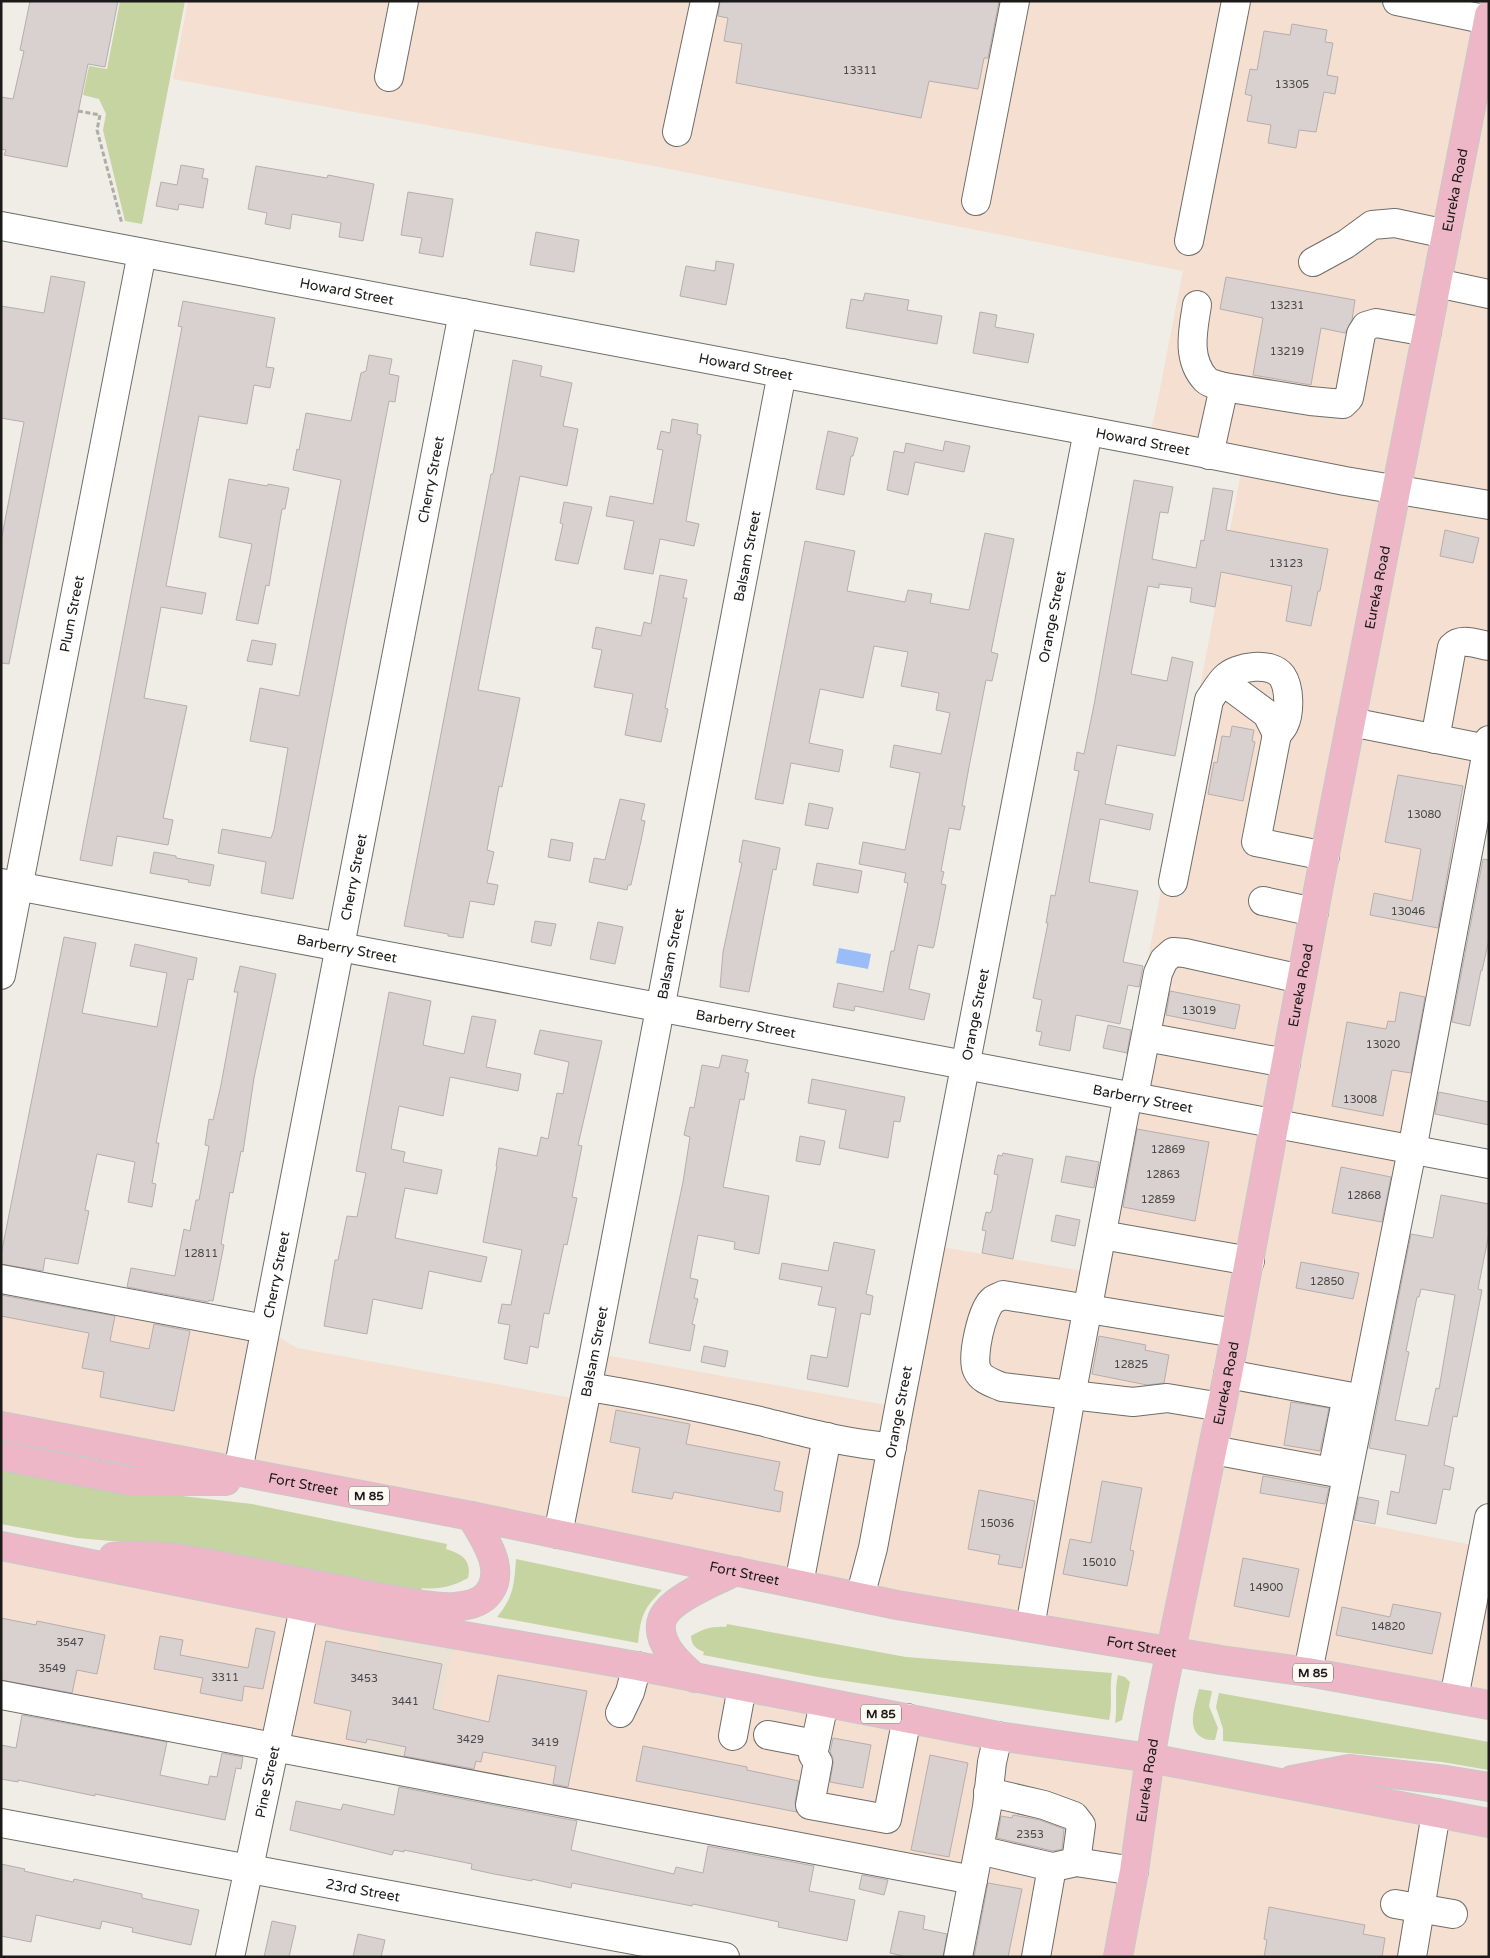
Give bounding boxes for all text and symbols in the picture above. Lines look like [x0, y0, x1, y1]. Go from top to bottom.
house number: 13311 [843, 64, 877, 77]
house number: 13305 [1275, 78, 1309, 91]
street label: Eureka Road [1438, 147, 1471, 233]
street label: Howard Street [298, 274, 396, 309]
house number: 13231 [1270, 299, 1304, 312]
house number: 13219 [1270, 345, 1304, 358]
street label: Howard Street [697, 349, 795, 384]
street label: Howard Street [1094, 424, 1192, 459]
street label: Cherry Street [414, 434, 448, 524]
street label: Balsam Street [730, 509, 764, 603]
street label: Eureka Road [1361, 544, 1394, 631]
house number: 13123 [1269, 557, 1303, 570]
street label: Orange Street [1035, 569, 1069, 664]
street label: Plum Street [56, 573, 87, 654]
house number: 13080 [1407, 808, 1441, 821]
street label: Cherry Street [337, 832, 370, 922]
house number: 13046 [1391, 905, 1425, 918]
street label: Balsam Street [654, 906, 688, 1001]
street label: Barberry Street [295, 931, 399, 966]
street label: Eureka Road [1284, 942, 1316, 1028]
street label: Orange Street [958, 966, 992, 1062]
house number: 13019 [1182, 1004, 1216, 1017]
street label: Barberry Street [694, 1006, 798, 1042]
house number: 13020 [1366, 1038, 1400, 1051]
street label: Barberry Street [1091, 1081, 1195, 1117]
house number: 13008 [1343, 1093, 1377, 1106]
house number: 12869 [1151, 1143, 1185, 1156]
house number: 12863 [1146, 1168, 1180, 1181]
house number: 12868 [1347, 1189, 1381, 1202]
house number: 12859 [1141, 1193, 1175, 1206]
street label: Cherry Street [259, 1229, 293, 1320]
house number: 12811 [184, 1247, 218, 1260]
house number: 12850 [1310, 1275, 1344, 1288]
street label: Balsam Street [577, 1304, 611, 1398]
street label: Eureka Road [1209, 1340, 1242, 1426]
house number: 12825 [1114, 1358, 1148, 1371]
street label: Orange Street [881, 1364, 916, 1460]
street label: Fort Street [267, 1469, 341, 1499]
road number: M 85 [349, 1486, 389, 1505]
house number: 15036 [980, 1517, 1014, 1530]
house number: 15010 [1082, 1556, 1116, 1569]
street label: Fort Street [708, 1558, 782, 1589]
house number: 14900 [1249, 1581, 1283, 1594]
house number: 14820 [1371, 1620, 1405, 1633]
street label: Fort Street [1105, 1632, 1179, 1661]
house number: 3547 [56, 1636, 84, 1649]
house number: 3549 [38, 1662, 66, 1675]
road number: M 85 [1293, 1664, 1333, 1682]
house number: 3311 [211, 1671, 239, 1684]
house number: 3453 [350, 1672, 378, 1685]
house number: 3441 [391, 1695, 419, 1708]
road number: M 85 [861, 1705, 901, 1724]
house number: 3429 [456, 1733, 484, 1746]
house number: 3419 [531, 1736, 559, 1749]
street label: Eureka Road [1132, 1737, 1162, 1823]
street label: Pine Street [251, 1744, 283, 1819]
house number: 2353 [1016, 1828, 1044, 1841]
street label: 23rd Street [324, 1875, 402, 1905]

